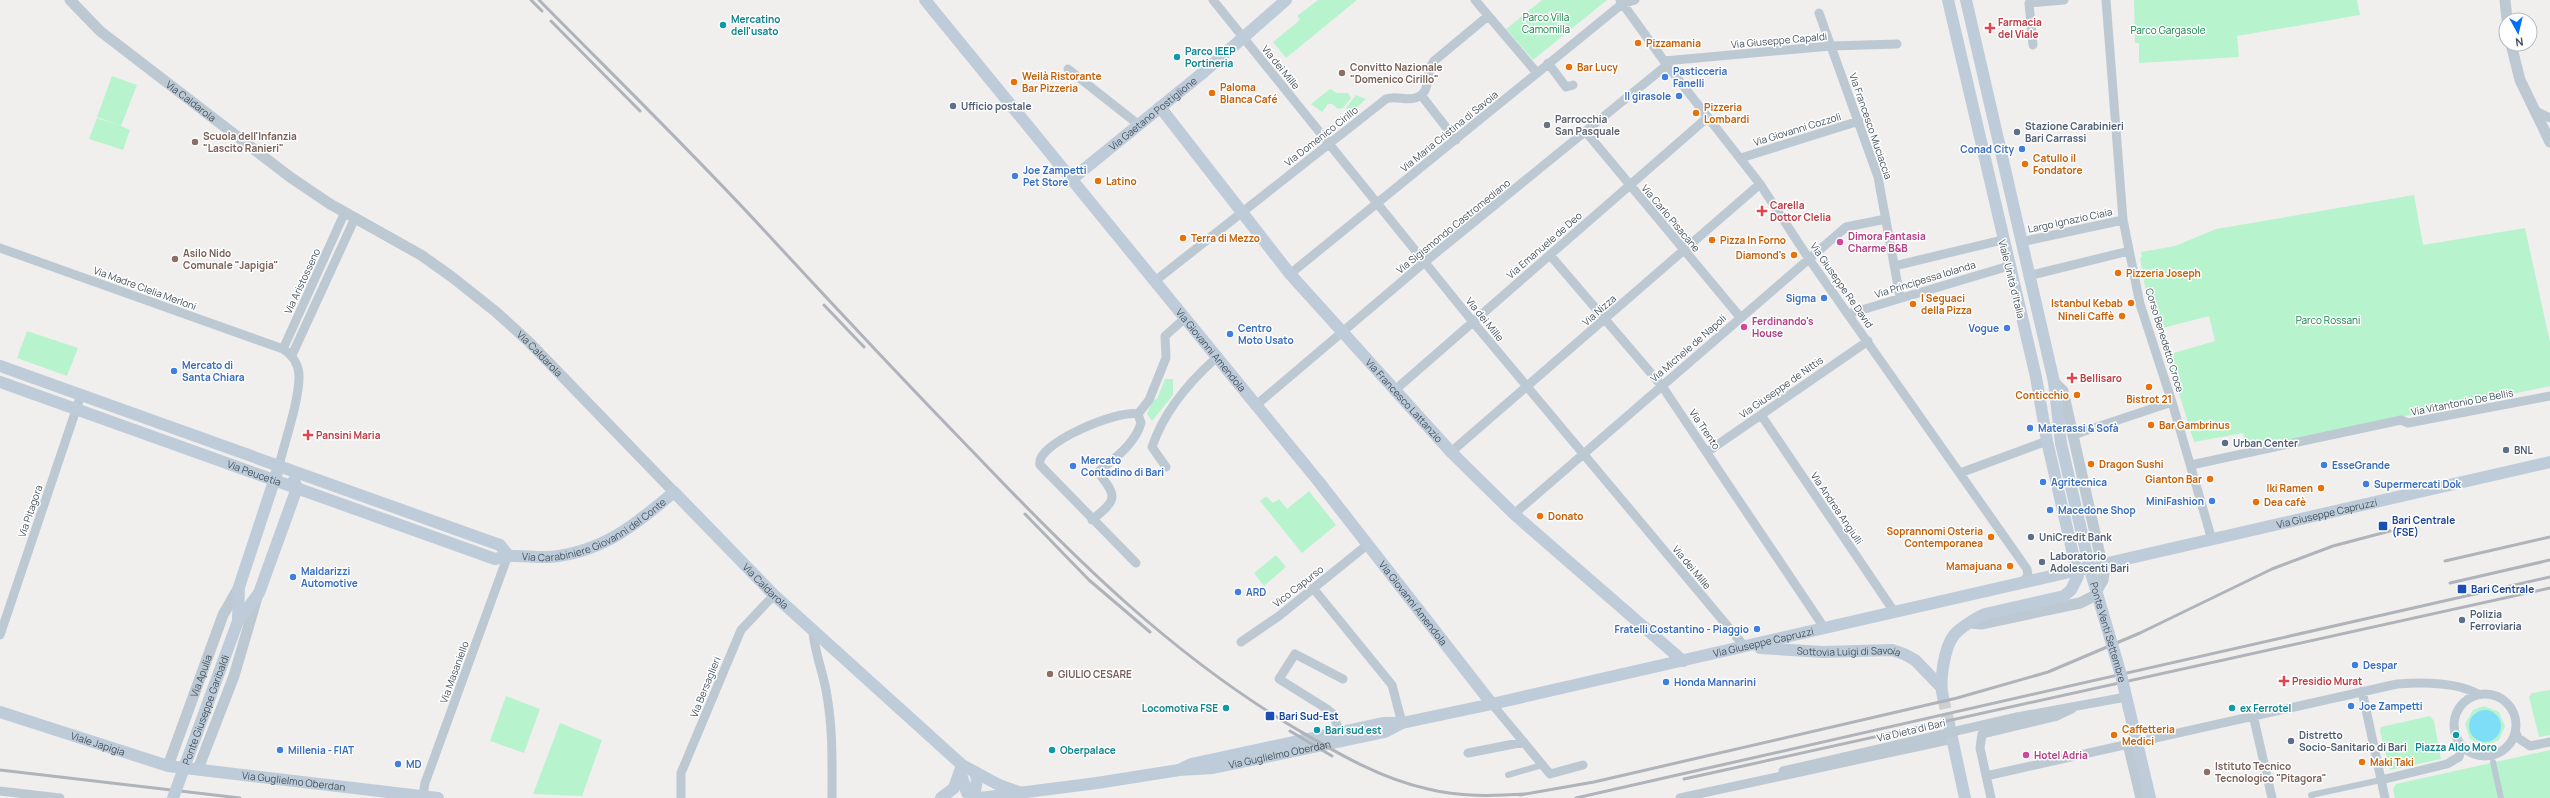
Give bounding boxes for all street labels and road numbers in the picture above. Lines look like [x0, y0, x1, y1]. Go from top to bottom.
street label: Via Giuseppe Capaldi [1730, 29, 1828, 51]
street label: Via dei Mille [1259, 42, 1303, 92]
street label: Via Francesco Muciaccia [1846, 71, 1896, 181]
street label: Via Gaetano Postiglione [1106, 73, 1200, 153]
street label: Via Caldarola [163, 77, 219, 125]
street label: Via Maria Cristina di Savoia [1397, 87, 1501, 175]
street label: Via Domenico Cirillo [1281, 103, 1361, 169]
street label: Via Giovanni Cozzoli [1751, 109, 1843, 149]
street label: Via Sigismondo Castromediano [1393, 175, 1513, 276]
street label: Via Carlo Pisacane [1639, 181, 1704, 255]
street label: Largo Ignazio Ciaia [2026, 204, 2114, 236]
street label: Via Emanuele de Deo [1503, 208, 1585, 282]
street label: Viale Unità d'Italia [1995, 238, 2029, 320]
street label: Via Giuseppe Re David [1807, 240, 1877, 331]
street label: Via Aristosseno [281, 246, 323, 316]
street label: Via Principessa Iolanda [1873, 257, 1977, 301]
street label: Via Madre Clelia Merloni [91, 263, 199, 313]
street label: Corso Benedetto Croce [2142, 286, 2188, 394]
street label: Via Nizza [1579, 291, 1619, 329]
street label: Via dei Mille [1463, 294, 1507, 344]
street label: Via Giovanni Amendola [1173, 305, 1249, 395]
street label: Via Michele de Napoli [1647, 311, 1729, 385]
street label: Via Caldarola [514, 327, 566, 380]
street label: Via Giuseppe de Nittis [1736, 353, 1826, 421]
street label: Via Francesco Lattanzio [1363, 355, 1446, 445]
street label: Via Vitantonio De Bellis [2410, 385, 2514, 419]
street label: Via Trento [1686, 406, 1724, 452]
street label: Via Peucetia [225, 457, 283, 489]
street label: Via Andrea Angiulli [1808, 469, 1866, 547]
street label: Via Pitagora [15, 483, 45, 539]
street label: Via Carabiniere Giovanni del Conte [522, 495, 669, 564]
street label: Via Giuseppe Capruzzi [2275, 495, 2378, 531]
street label: Via dei Mille [1670, 542, 1715, 592]
street label: Via Giovanni Amendola [1376, 558, 1451, 648]
street label: Via Caldarola [740, 560, 792, 612]
street label: Vico Capurso [1270, 562, 1326, 610]
street label: Ponte Venti Settembre [2087, 580, 2130, 684]
street label: Via Giuseppe Capruzzi [1712, 624, 1815, 660]
street label: Via Masaniello [436, 639, 472, 705]
street label: Sottovia Luigi di Savoia [1796, 643, 1903, 660]
street label: Ponte Giuseppe Garibaldi [179, 653, 232, 767]
street label: Via Apulia [187, 653, 215, 699]
street label: Via Bersaglieri [686, 655, 724, 719]
street label: Via Dieta di Bari [1875, 715, 1947, 745]
street label: Viale Japigia [69, 728, 127, 759]
street label: Via Guglielmo Oberdan [1227, 737, 1332, 772]
street label: Via Guglielmo Oberdan [241, 768, 346, 794]

